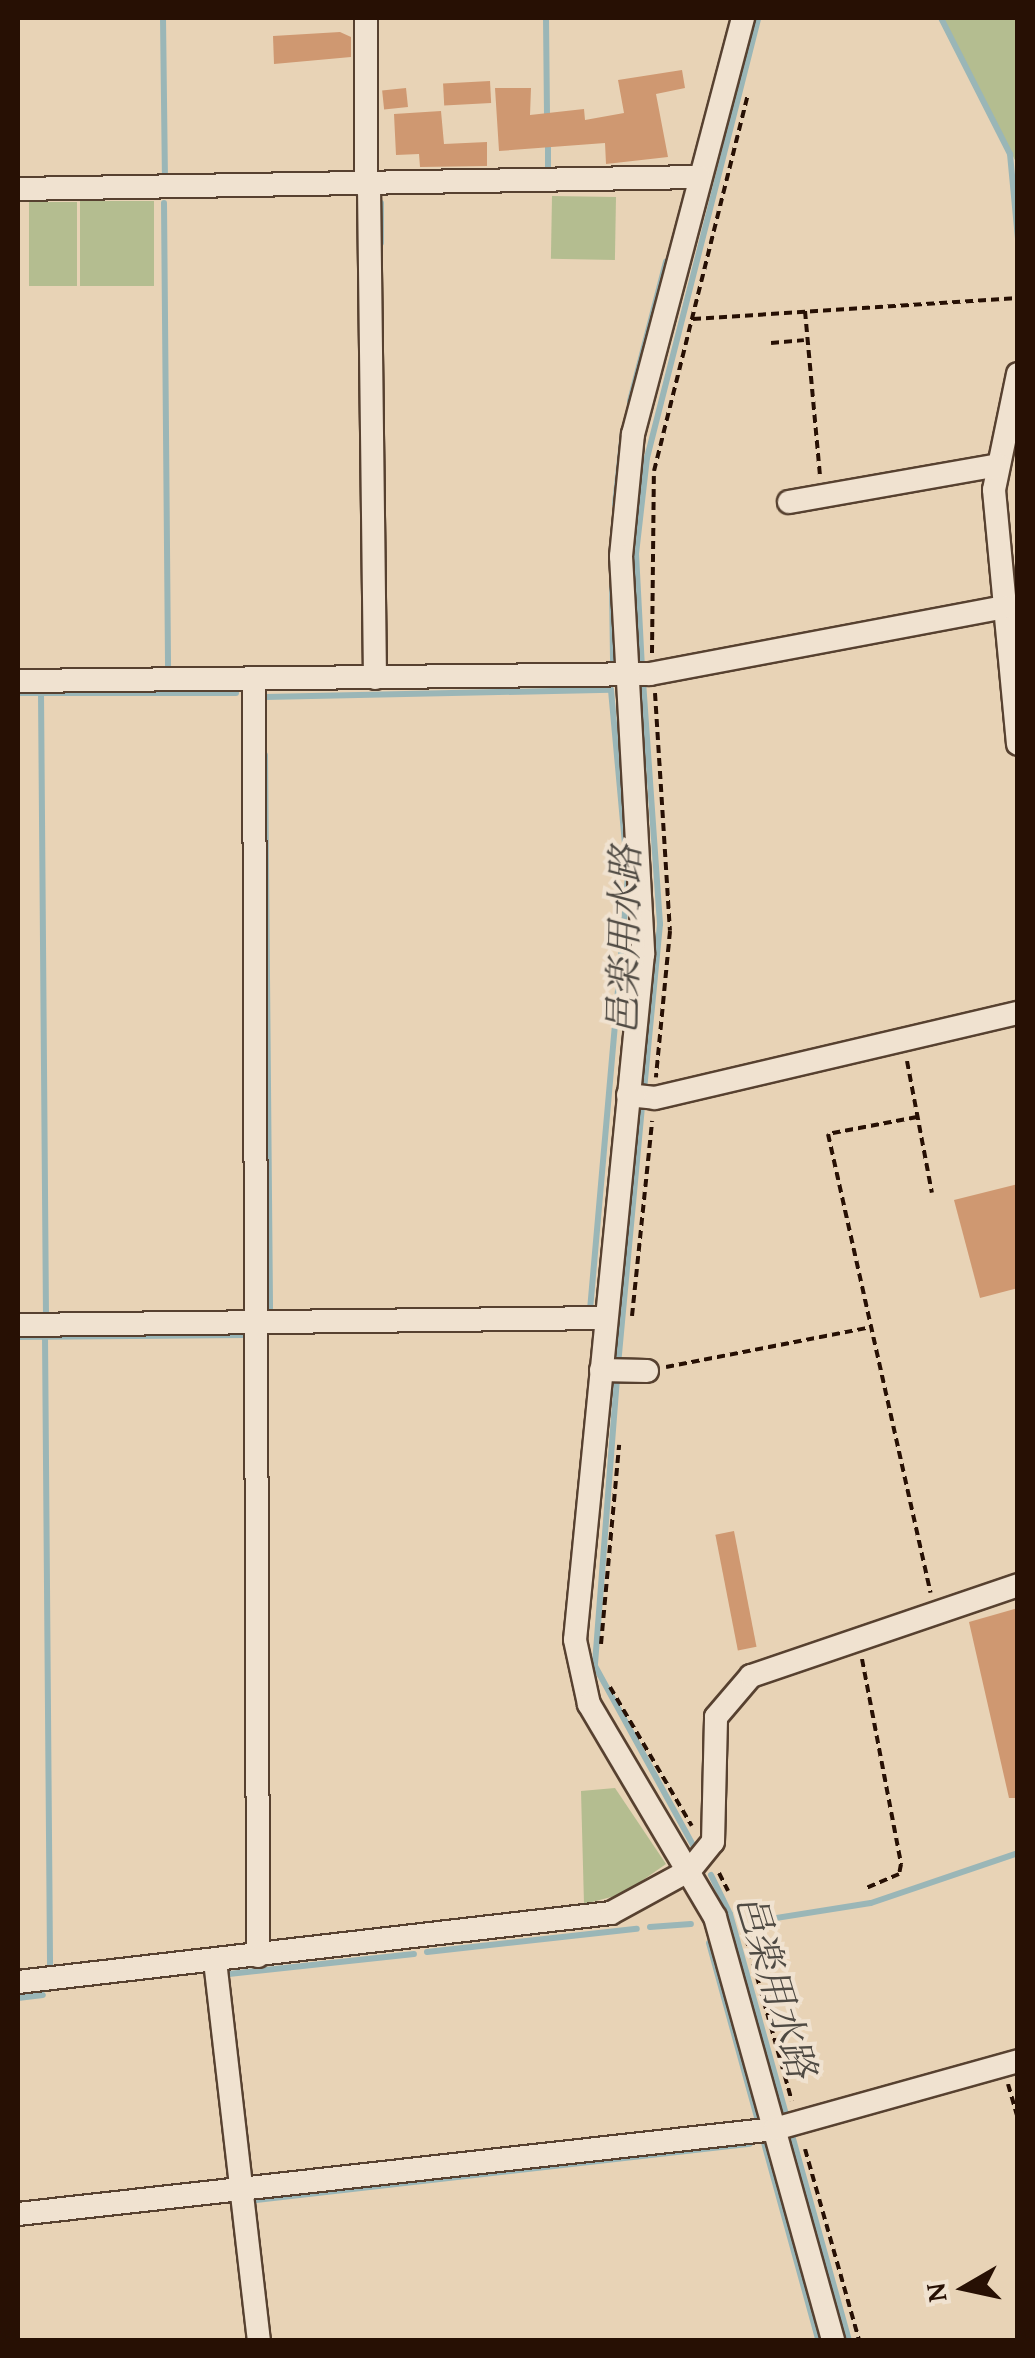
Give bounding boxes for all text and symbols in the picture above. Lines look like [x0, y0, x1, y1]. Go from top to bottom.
water label: 邑楽用水路 [600, 845, 648, 1035]
water label: 邑楽用水路 [726, 1888, 826, 2084]
north arrow [915, 2238, 1015, 2338]
text: N [913, 2280, 957, 2305]

